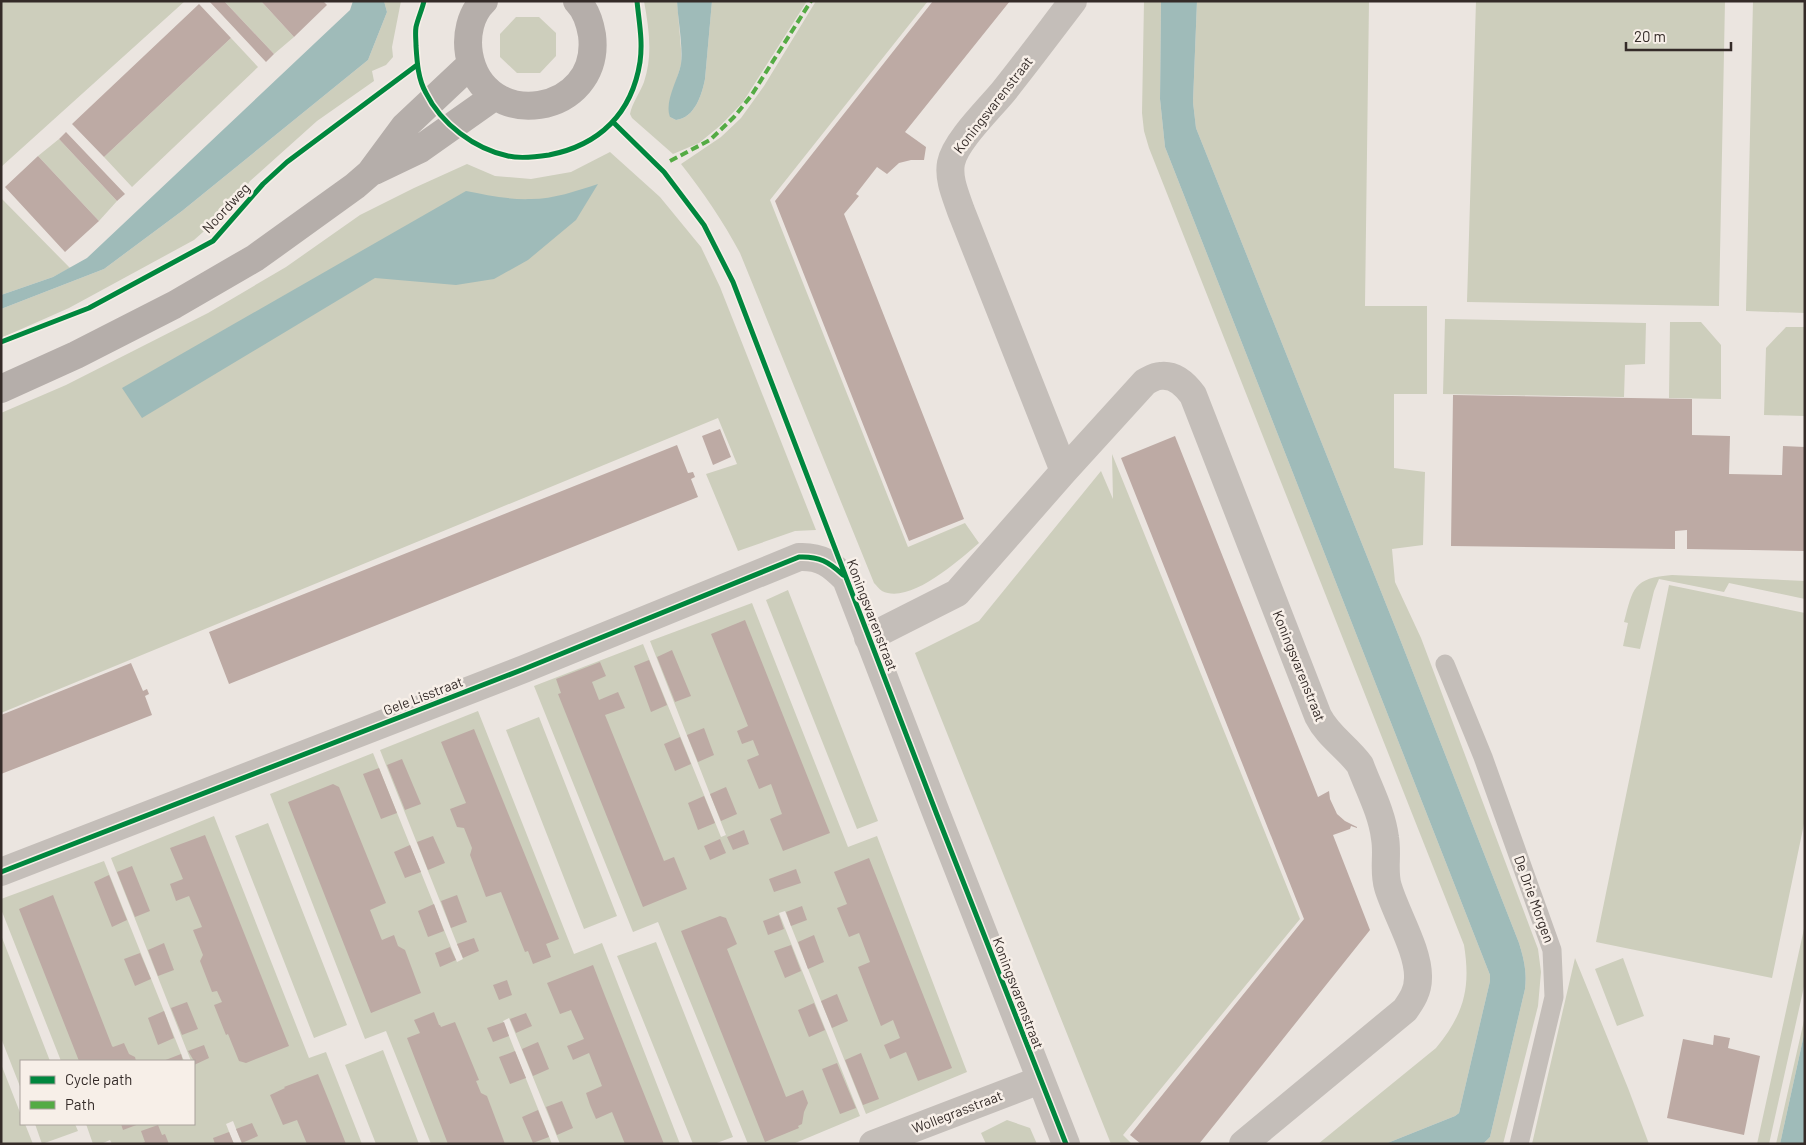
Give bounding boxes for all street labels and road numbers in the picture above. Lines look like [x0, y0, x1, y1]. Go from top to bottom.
street label: Koningsvarenstraat [950, 53, 1036, 157]
street label: Noordweg [198, 179, 253, 236]
street label: Koningsvarenstraat [843, 557, 902, 673]
street label: Koningsvarenstraat [1269, 608, 1329, 724]
street label: Gele Lisstraat [381, 673, 465, 718]
street label: De Drie Morgen [1511, 853, 1558, 945]
street label: Koningsvarenstraat [989, 935, 1048, 1051]
street label: Wollegrasstraat [909, 1086, 1004, 1137]

